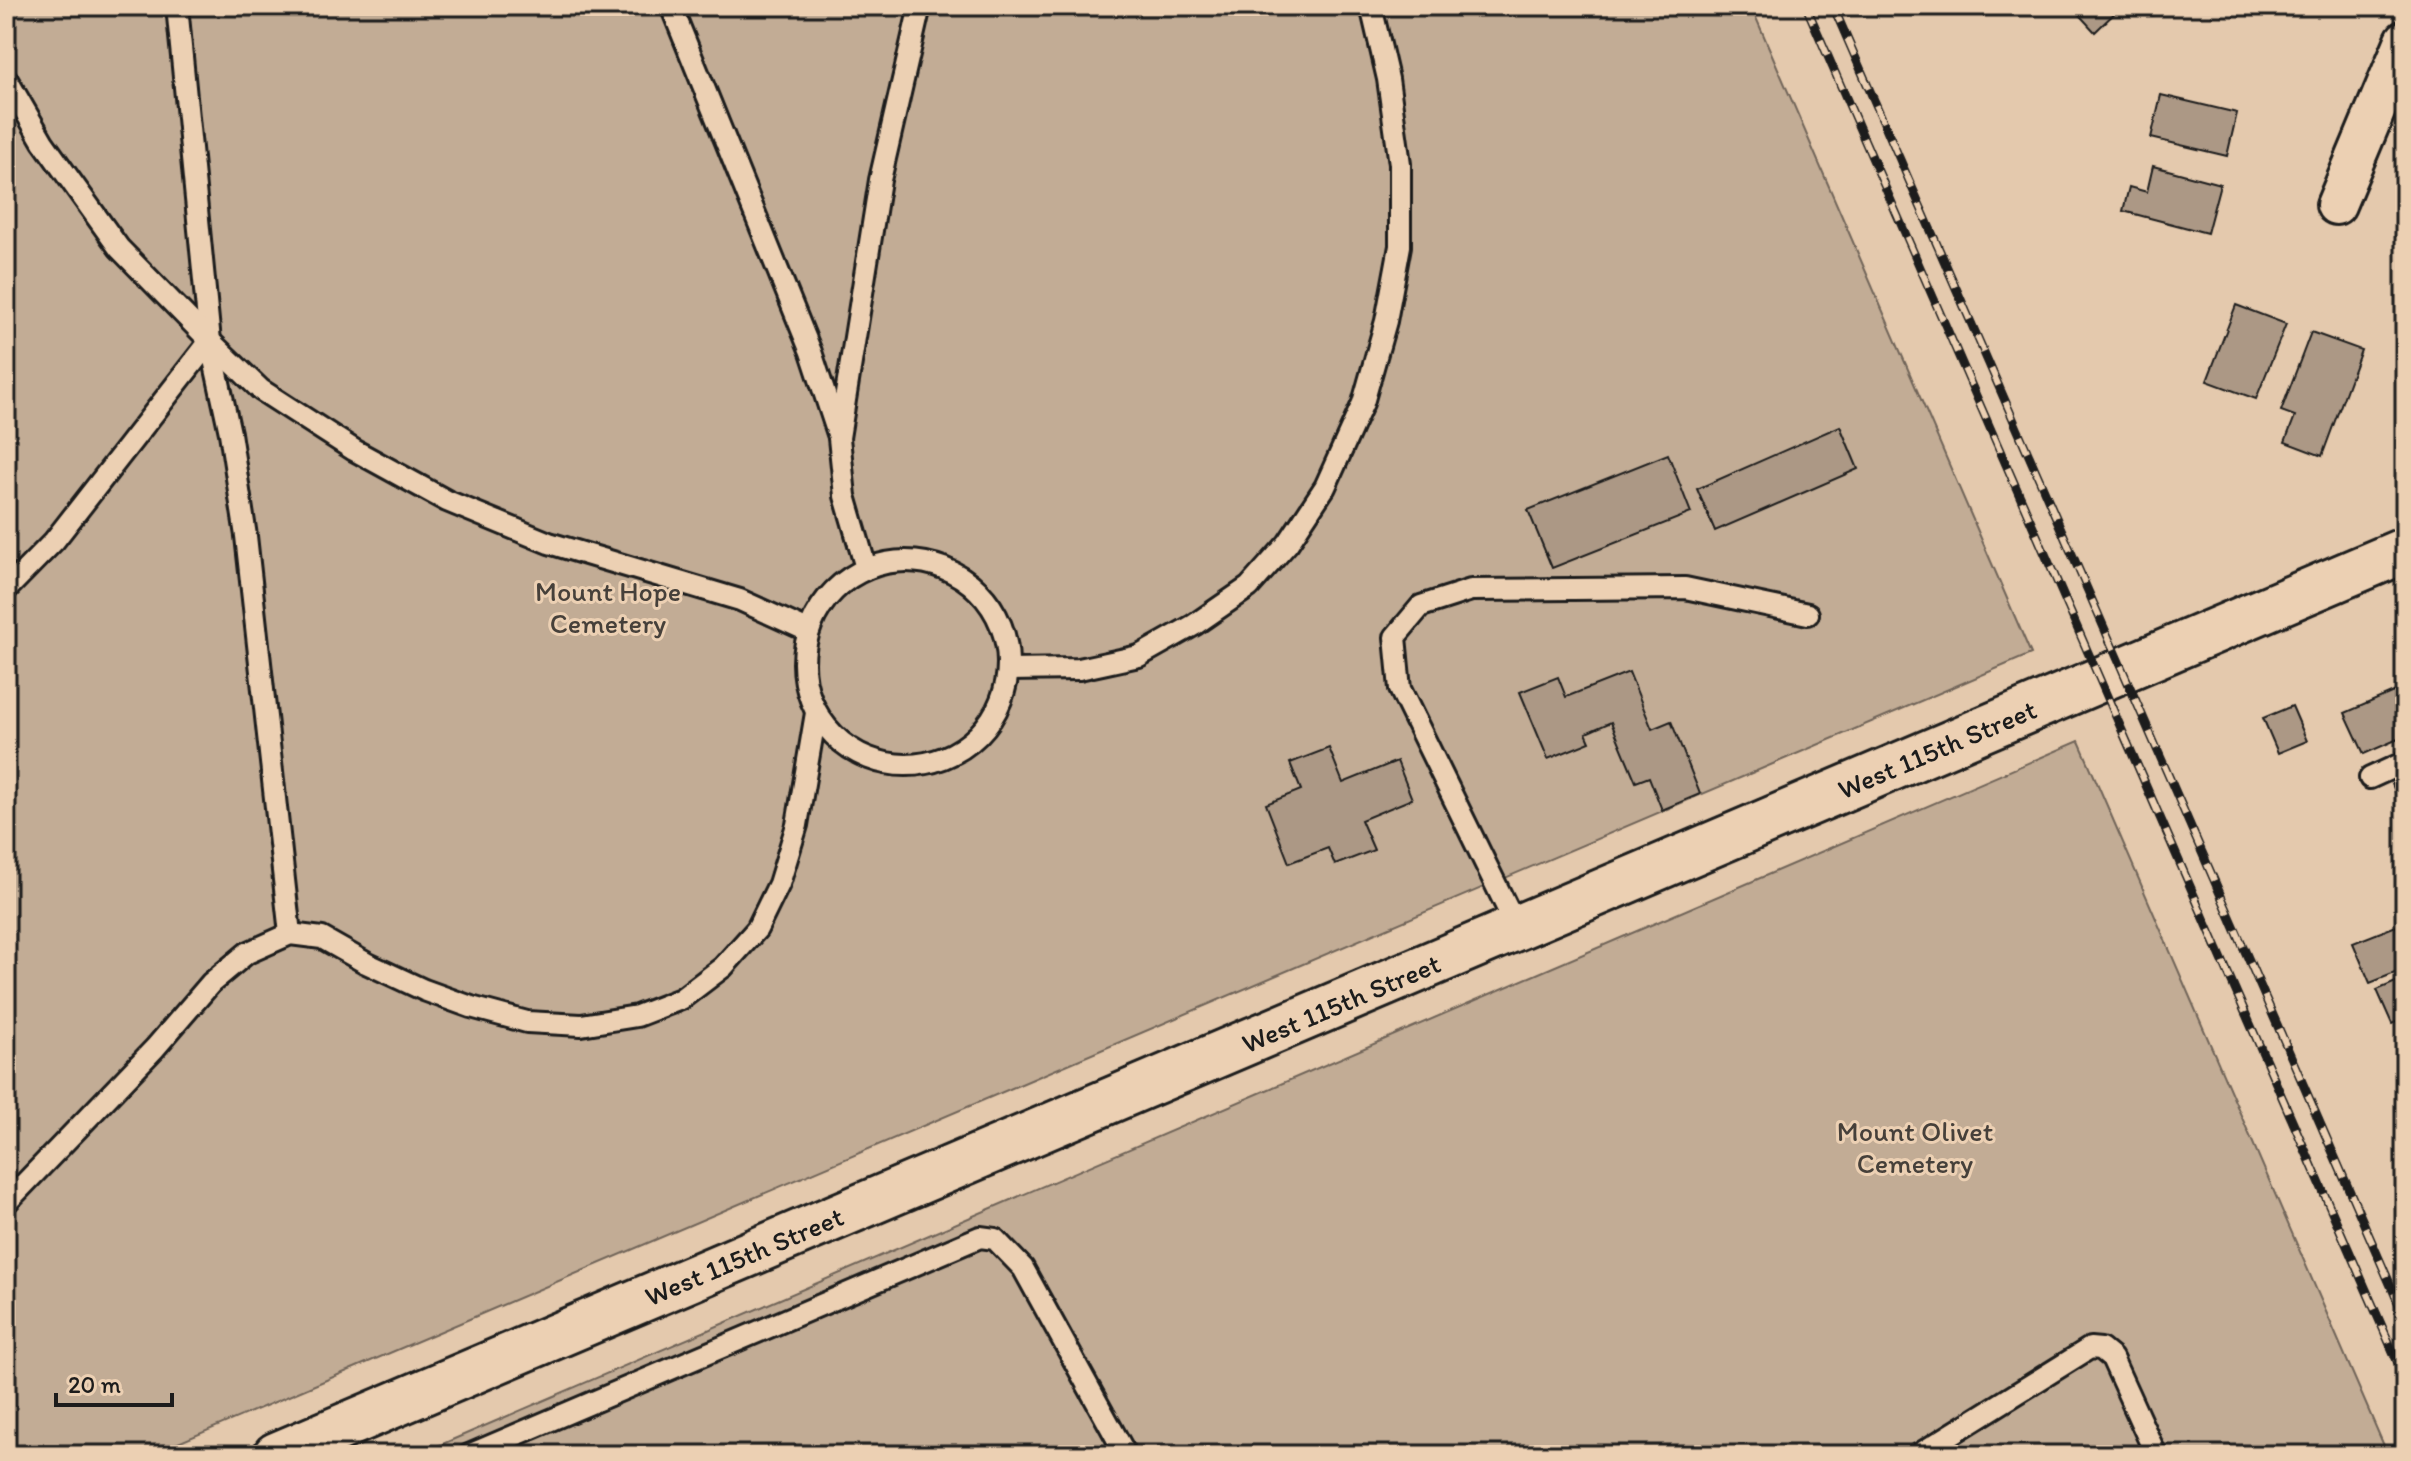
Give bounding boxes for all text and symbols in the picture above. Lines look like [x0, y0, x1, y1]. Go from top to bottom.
park label: Mount Hope Cemetery [535, 574, 681, 640]
street label: West 115th Street [1832, 692, 2042, 806]
street label: West 115th Street [1236, 946, 1446, 1060]
park label: Mount Olivet Cemetery [1837, 1114, 1993, 1180]
street label: West 115th Street [639, 1199, 849, 1313]
scale bar [56, 1357, 172, 1407]
text: 20 m [68, 1370, 121, 1399]

